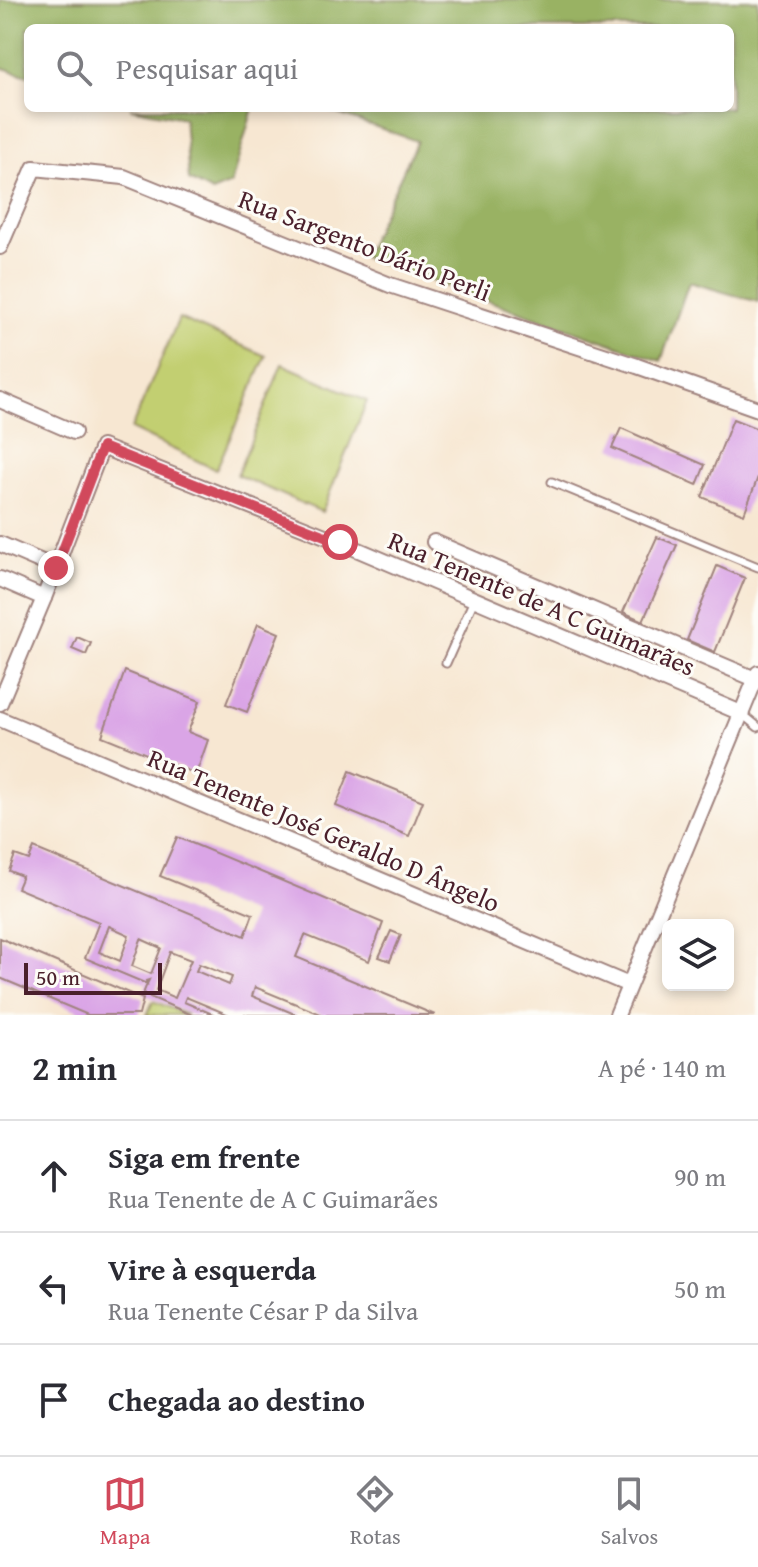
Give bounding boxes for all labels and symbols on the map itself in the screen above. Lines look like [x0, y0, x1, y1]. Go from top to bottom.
street label: Rua Sargento Dário Perli [233, 179, 497, 311]
street label: Rua Tenente de A C Guimarães [382, 521, 702, 685]
route start [322, 524, 358, 560]
route end [38, 550, 74, 586]
street label: Rua Tenente José Geraldo D Ângelo [142, 738, 506, 922]
scale bar [24, 959, 162, 995]

